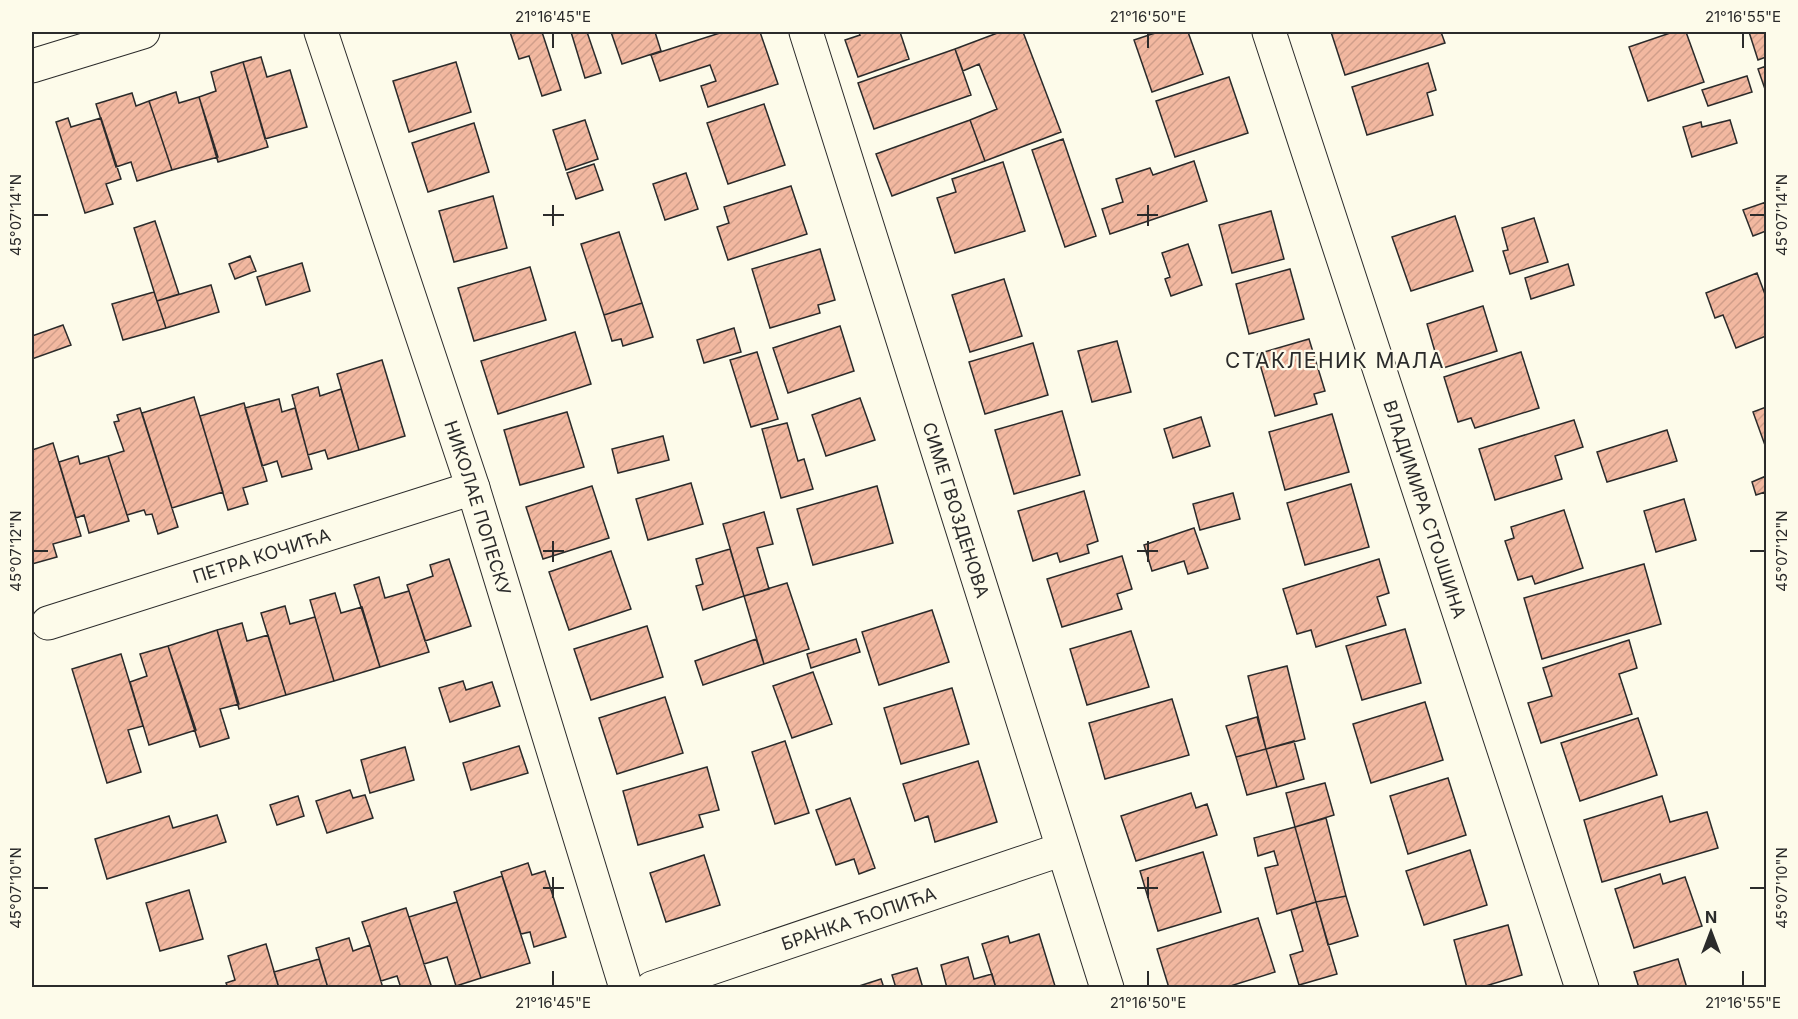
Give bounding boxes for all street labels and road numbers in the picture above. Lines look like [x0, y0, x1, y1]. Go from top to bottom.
street label: ВЛАДИМИРА СТОЈШИНА [1380, 397, 1471, 621]
street label: НИКОЛАЕ ПОПЕСКУ [441, 418, 516, 598]
street label: СИМЕ ГВОЗДЕНОВА [919, 419, 994, 600]
street label: ПЕТРА КОЧИЋА [190, 523, 333, 587]
street label: БРАНКА ЋОПИЋА [778, 882, 939, 954]

